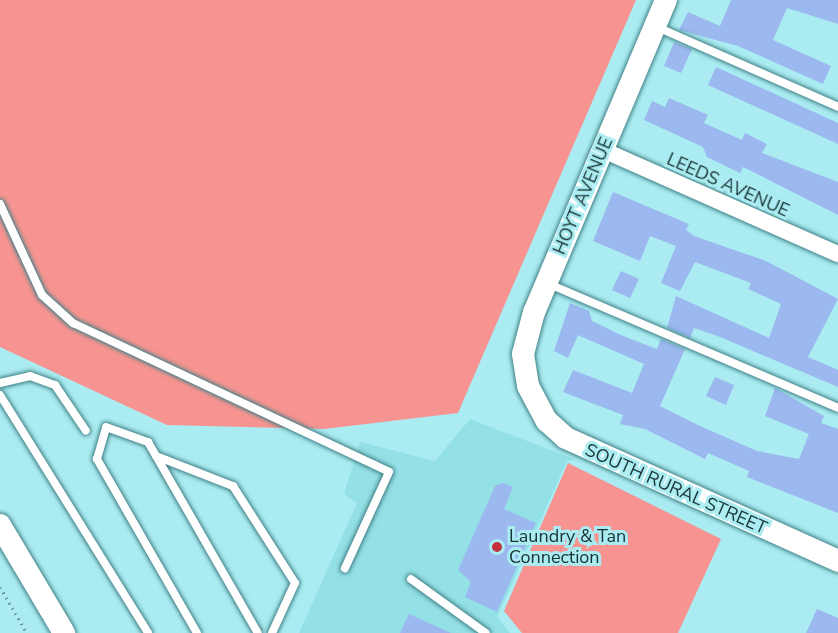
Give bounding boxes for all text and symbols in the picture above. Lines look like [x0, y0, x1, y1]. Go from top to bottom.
street label: HOYT AVENUE [549, 134, 617, 258]
street label: LEEDS AVENUE [663, 148, 793, 222]
street label: SOUTH RURAL STREET [582, 439, 770, 539]
place label: Laundry & Tan Connection [509, 526, 626, 568]
marker: Laundry & Tan Connection [490, 540, 504, 554]

